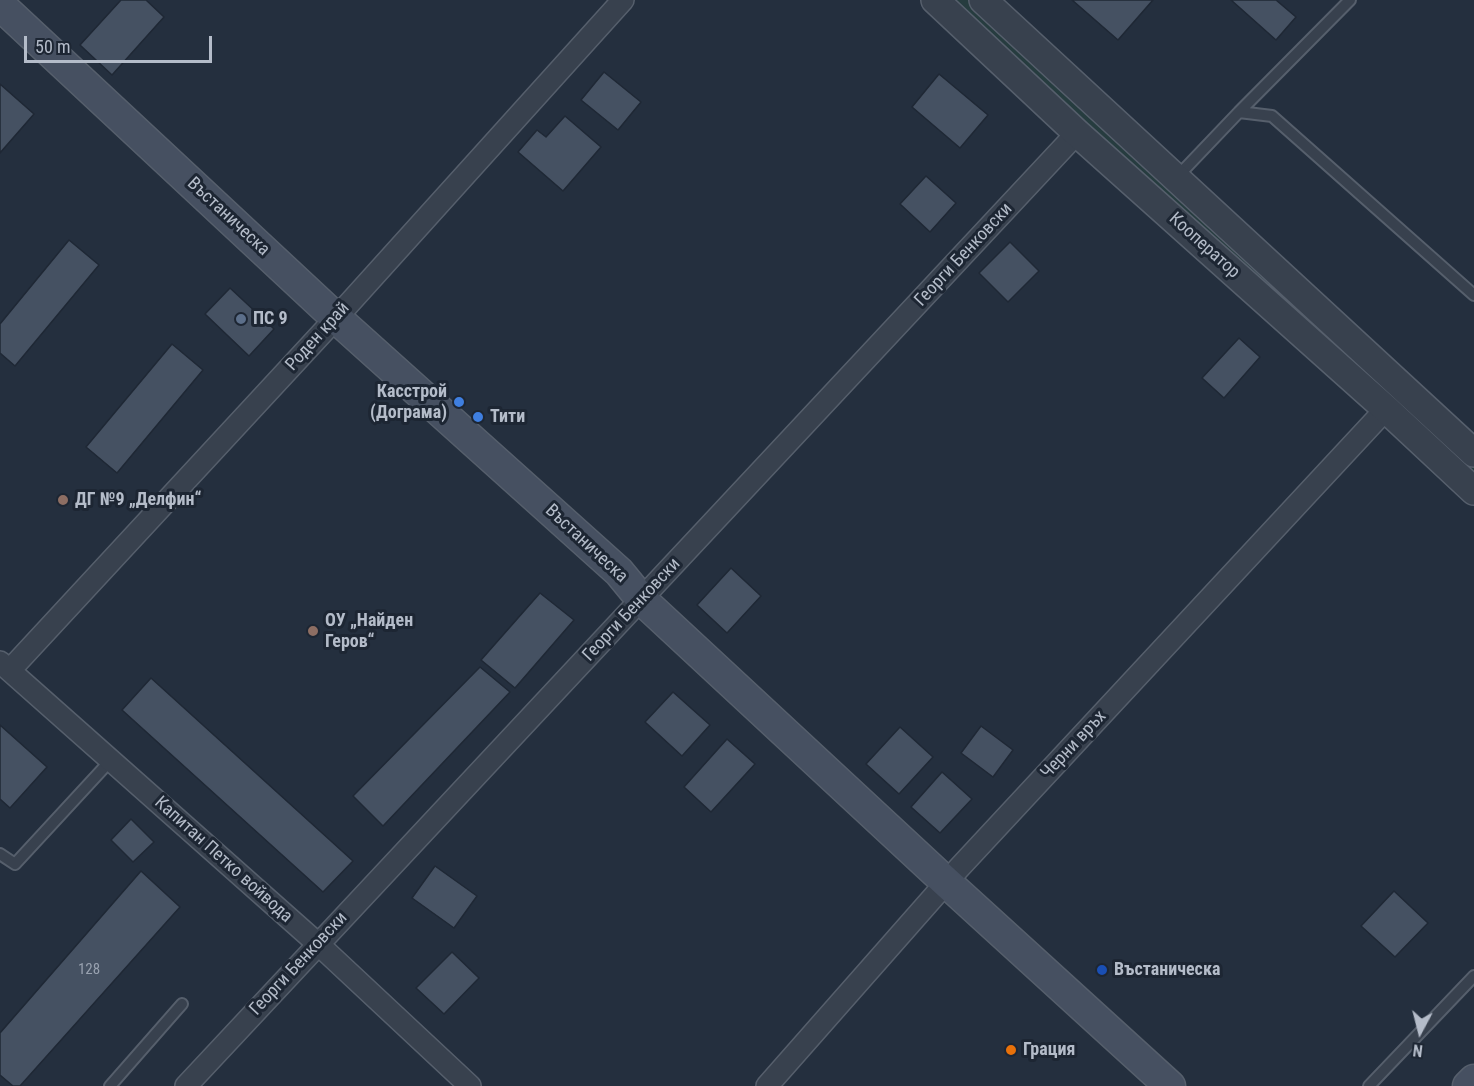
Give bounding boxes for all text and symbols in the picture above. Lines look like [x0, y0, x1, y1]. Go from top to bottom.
scale bar [27, 24, 214, 62]
text: 50 m [35, 36, 70, 57]
street label: Въстаническа [182, 173, 274, 261]
street label: Георги Бенковски [911, 199, 1017, 311]
street label: Кооператор [1164, 209, 1244, 283]
street label: Роден край [282, 298, 354, 376]
place label: ПС 9 [253, 308, 288, 330]
marker: ПС 9 [234, 312, 248, 326]
place label: Касстрой (Дограма) [370, 381, 447, 424]
marker: Касстрой (Дограма) [452, 395, 466, 409]
place label: Тити [490, 406, 525, 428]
marker: Тити [471, 410, 485, 424]
place label: ДГ №9 „Делфин“ [75, 489, 201, 511]
marker: ДГ №9 „Делфин“ [56, 493, 70, 507]
street label: Въстаническа [540, 500, 632, 588]
street label: Георги Бенковски [579, 554, 685, 666]
place label: ОУ „Найден Геров“ [325, 610, 413, 652]
marker: ОУ „Найден Геров“ [306, 624, 320, 638]
street label: Черни връх [1037, 706, 1111, 784]
street label: Капитан Петко войвода [150, 792, 296, 928]
street label: Георги Бенковски [246, 908, 352, 1020]
place label: Въстаническа [1114, 959, 1220, 981]
house number: 128 [78, 961, 100, 979]
marker: Въстаническа [1095, 963, 1109, 977]
north arrow [1390, 1002, 1450, 1062]
place label: Грация [1023, 1039, 1075, 1061]
text: N [1412, 1040, 1424, 1060]
marker: Грация [1004, 1043, 1018, 1057]

